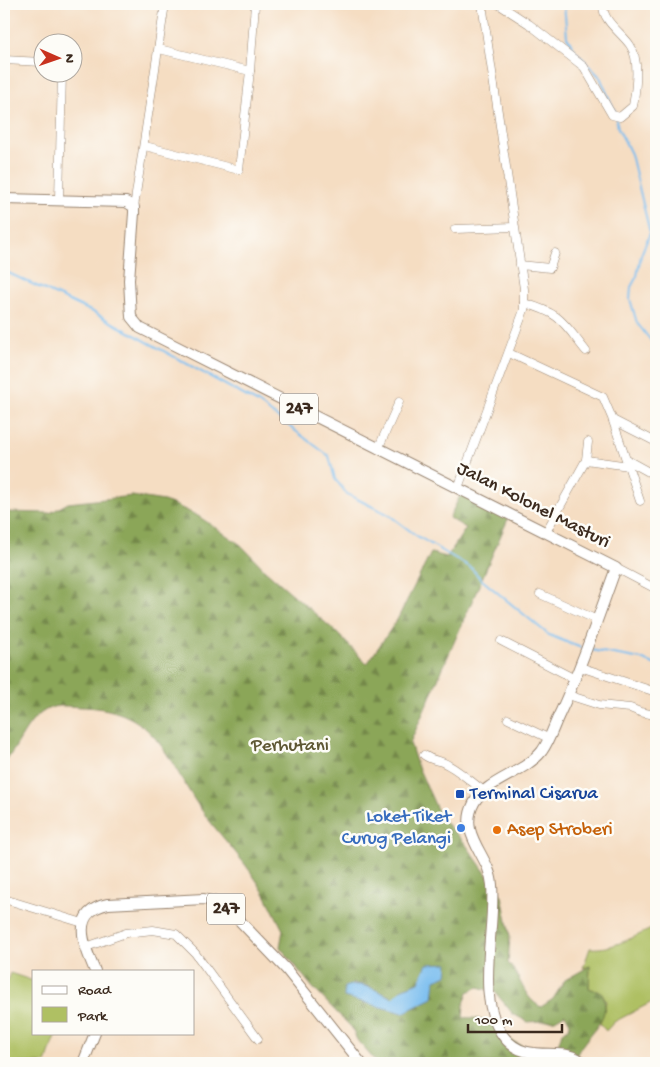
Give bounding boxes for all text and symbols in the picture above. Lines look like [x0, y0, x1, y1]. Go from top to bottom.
north arrow [32, 32, 82, 82]
text: N [60, 54, 77, 63]
road number: 247 [280, 394, 318, 424]
street label: Jalan Kolonel Masturi [452, 457, 614, 555]
park label: Perhutani [250, 735, 329, 758]
place label: Terminal Cisarua [469, 783, 599, 806]
marker: Terminal Cisarua [454, 788, 466, 800]
place label: Loket Tiket Curug Pelangi [342, 806, 453, 851]
place label: Asep Stroberi [507, 819, 613, 842]
marker: Loket Tiket Curug Pelangi [455, 822, 467, 834]
marker: Asep Stroberi [491, 824, 503, 836]
road number: 247 [207, 894, 245, 924]
legend [32, 970, 195, 1034]
text: Road [78, 982, 112, 1000]
scale bar [468, 1002, 561, 1034]
text: Park [77, 1008, 108, 1026]
text: 100 m [474, 1012, 513, 1030]

